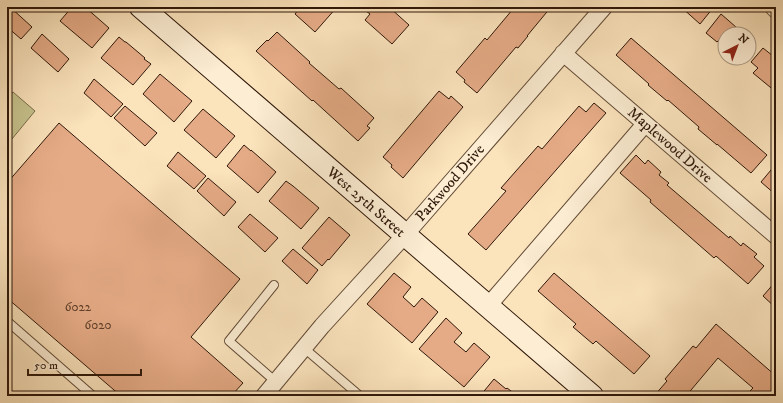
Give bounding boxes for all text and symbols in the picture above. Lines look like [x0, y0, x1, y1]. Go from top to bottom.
north arrow [717, 26, 757, 66]
text: N [735, 31, 751, 48]
street label: Maplewood Drive [624, 103, 716, 187]
street label: Parkwood Drive [411, 140, 489, 226]
street label: West 25th Street [322, 162, 409, 242]
house number: 6022 [65, 299, 92, 315]
house number: 6020 [84, 317, 112, 333]
scale bar [28, 351, 141, 377]
text: 50 m [34, 358, 58, 373]

